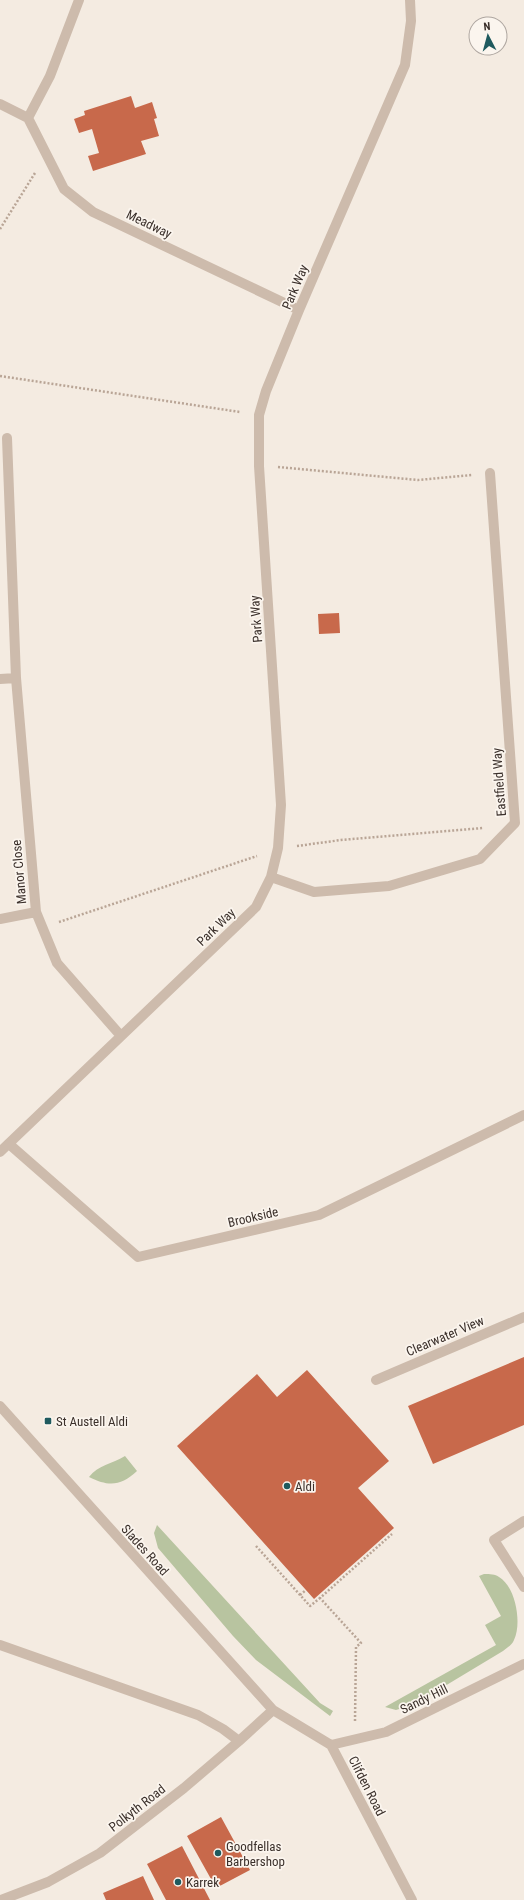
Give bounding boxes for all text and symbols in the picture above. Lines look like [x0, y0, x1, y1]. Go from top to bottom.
north arrow [468, 16, 508, 56]
text: N [483, 20, 491, 33]
street label: Meadway [124, 207, 175, 242]
street label: Park Way [279, 262, 311, 312]
street label: Park Way [247, 594, 265, 643]
street label: Eastfield Way [489, 747, 509, 817]
street label: Manor Close [9, 839, 29, 905]
street label: Park Way [194, 905, 239, 949]
street label: Brookside [226, 1204, 280, 1230]
street label: Clearwater View [404, 1313, 487, 1359]
place label: St Austell Aldi [56, 1414, 128, 1429]
marker: St Austell Aldi [43, 1416, 53, 1426]
place label: Aldi [295, 1479, 315, 1494]
marker: Aldi [282, 1481, 292, 1491]
street label: Slades Road [118, 1521, 172, 1579]
street label: Sandy Hill [398, 1681, 450, 1717]
street label: Clifden Road [346, 1754, 388, 1818]
street label: Polkyth Road [106, 1781, 168, 1835]
place label: Goodfellas Barbershop [226, 1839, 285, 1869]
marker: Goodfellas Barbershop [213, 1848, 223, 1858]
place label: Karrek [186, 1875, 219, 1890]
marker: Karrek [173, 1877, 183, 1887]

